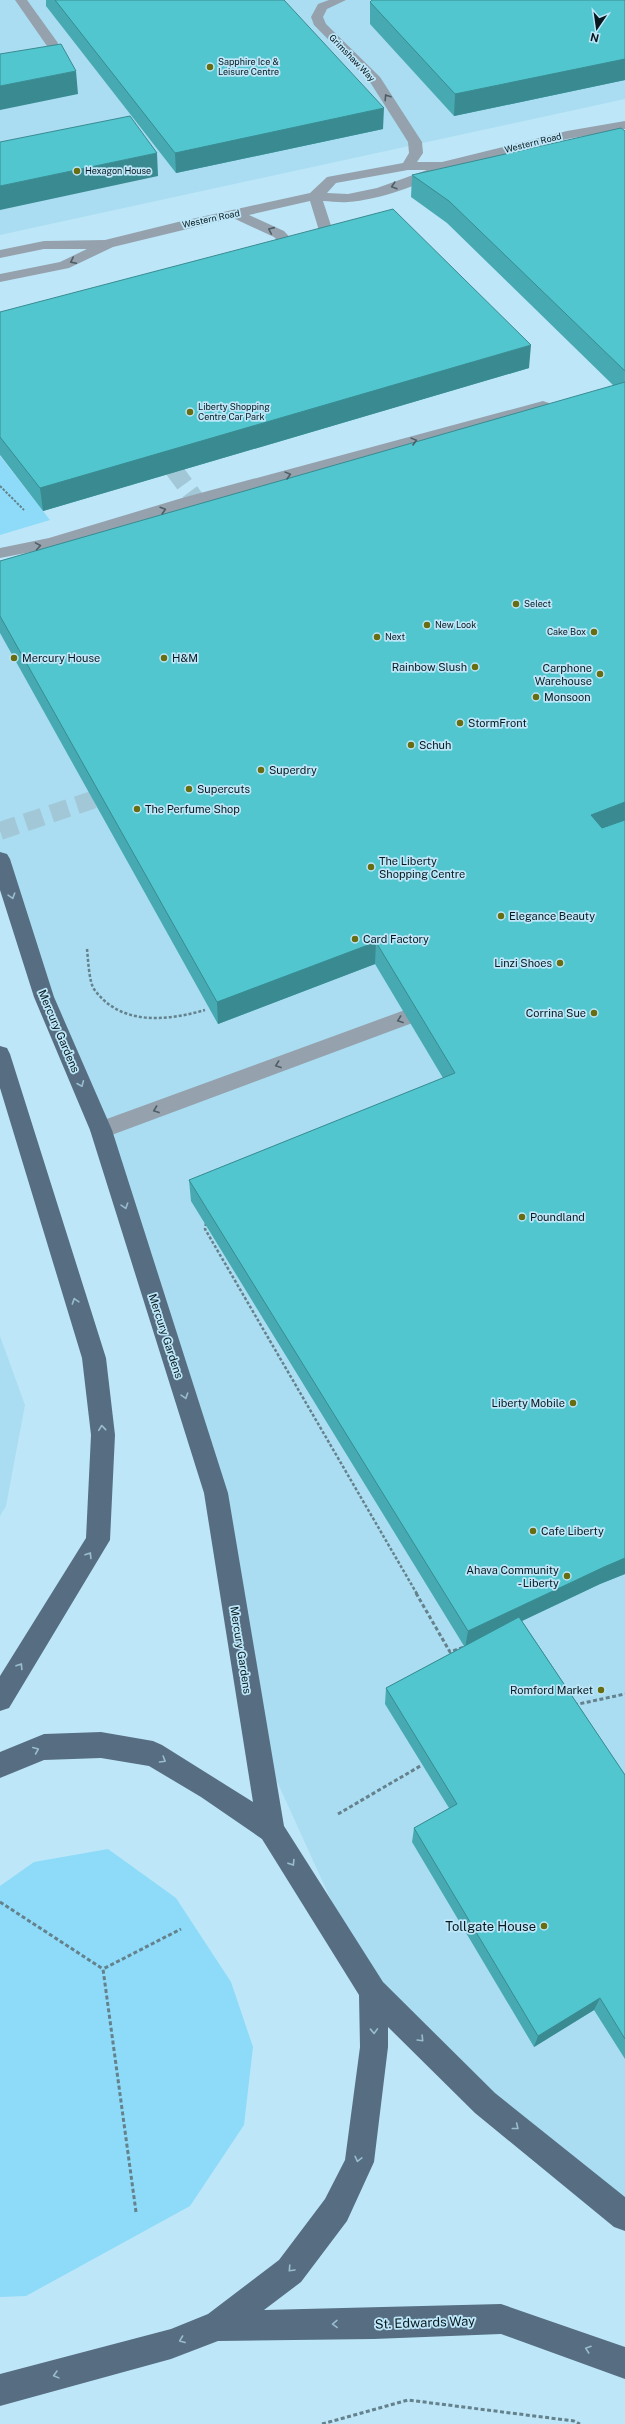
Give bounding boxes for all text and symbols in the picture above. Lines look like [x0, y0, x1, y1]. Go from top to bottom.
north arrow [577, 8, 617, 48]
text: N [589, 31, 600, 45]
street label: Grimshaw Way [327, 32, 378, 84]
place label: Sapphire Ice & Leisure Centre [218, 56, 279, 77]
marker: Sapphire Ice & Leisure Centre [205, 62, 215, 72]
one-way arrow [384, 94, 391, 101]
street label: Western Road [503, 130, 563, 155]
place label: Hexagon House [85, 165, 151, 176]
marker: Hexagon House [72, 166, 82, 176]
one-way arrow [391, 182, 398, 190]
street label: Western Road [181, 207, 241, 230]
one-way arrow [268, 227, 275, 235]
one-way arrow [70, 256, 77, 264]
place label: Liberty Shopping Centre Car Park [198, 401, 270, 422]
marker: Liberty Shopping Centre Car Park [185, 407, 195, 417]
one-way arrow [410, 437, 417, 446]
one-way arrow [285, 471, 292, 480]
one-way arrow [160, 506, 167, 515]
one-way arrow [35, 542, 41, 550]
place label: Select [524, 598, 551, 609]
marker: Select [511, 599, 521, 609]
place label: New Look [435, 619, 476, 630]
marker: New Look [422, 620, 432, 630]
place label: Cake Box [547, 626, 586, 637]
marker: Cake Box [589, 627, 599, 637]
place label: Next [385, 631, 405, 642]
marker: Next [372, 632, 382, 642]
place label: Mercury House [22, 652, 100, 664]
place label: H&M [172, 652, 198, 664]
marker: Mercury House [9, 653, 19, 663]
marker: H&M [159, 653, 169, 663]
place label: Rainbow Slush [392, 661, 467, 673]
marker: Rainbow Slush [470, 662, 480, 672]
place label: Carphone Warehouse [535, 662, 592, 687]
marker: Carphone Warehouse [595, 669, 605, 679]
place label: Monsoon [544, 691, 591, 703]
marker: Monsoon [531, 692, 541, 702]
place label: StormFront [468, 717, 527, 729]
marker: StormFront [455, 718, 465, 728]
place label: Schuh [419, 739, 451, 751]
marker: Schuh [406, 740, 416, 750]
place label: Superdry [269, 764, 317, 776]
marker: Superdry [256, 765, 266, 775]
place label: Supercuts [197, 783, 250, 795]
marker: Supercuts [184, 784, 194, 794]
place label: The Perfume Shop [145, 803, 240, 815]
marker: The Perfume Shop [132, 804, 142, 814]
place label: The Liberty Shopping Centre [379, 855, 465, 880]
marker: The Liberty Shopping Centre [366, 862, 376, 872]
one-way arrow [7, 892, 16, 899]
place label: Elegance Beauty [509, 910, 595, 922]
marker: Elegance Beauty [496, 911, 506, 921]
place label: Card Factory [363, 933, 429, 945]
marker: Card Factory [350, 934, 360, 944]
place label: Linzi Shoes [494, 957, 552, 969]
marker: Linzi Shoes [555, 958, 565, 968]
street label: Mercury Gardens [36, 988, 82, 1074]
place label: Corrina Sue [526, 1007, 586, 1019]
marker: Corrina Sue [589, 1008, 599, 1018]
one-way arrow [396, 1015, 403, 1024]
one-way arrow [274, 1060, 281, 1068]
one-way arrow [76, 1079, 84, 1087]
one-way arrow [152, 1105, 159, 1113]
one-way arrow [120, 1202, 129, 1209]
place label: Poundland [530, 1211, 585, 1223]
marker: Poundland [517, 1212, 527, 1222]
street label: Mercury Gardens [147, 1292, 186, 1380]
one-way arrow [71, 1298, 80, 1305]
one-way arrow [181, 1393, 189, 1400]
place label: Liberty Mobile [492, 1397, 565, 1409]
marker: Liberty Mobile [568, 1398, 578, 1408]
one-way arrow [98, 1425, 107, 1431]
place label: Cafe Liberty [541, 1525, 604, 1537]
marker: Cafe Liberty [528, 1526, 538, 1536]
one-way arrow [84, 1552, 91, 1559]
place label: Ahava Community - Liberty [466, 1564, 559, 1589]
marker: Ahava Community - Liberty [562, 1571, 572, 1581]
street label: Mercury Gardens [228, 1605, 254, 1695]
one-way arrow [16, 1663, 23, 1670]
place label: Romford Market [510, 1684, 593, 1696]
marker: Romford Market [596, 1685, 606, 1695]
one-way arrow [32, 1747, 39, 1755]
one-way arrow [159, 1755, 166, 1763]
one-way arrow [287, 1858, 294, 1865]
place label: Tollgate House [445, 1919, 536, 1934]
marker: Tollgate House [539, 1921, 549, 1931]
one-way arrow [370, 2028, 378, 2034]
one-way arrow [416, 2034, 424, 2042]
one-way arrow [511, 2123, 518, 2130]
one-way arrow [355, 2156, 363, 2163]
one-way arrow [288, 2264, 295, 2272]
street label: St. Edwards Way [375, 2313, 475, 2332]
one-way arrow [332, 2320, 338, 2329]
one-way arrow [178, 2335, 185, 2343]
one-way arrow [585, 2346, 592, 2354]
one-way arrow [53, 2370, 60, 2378]

